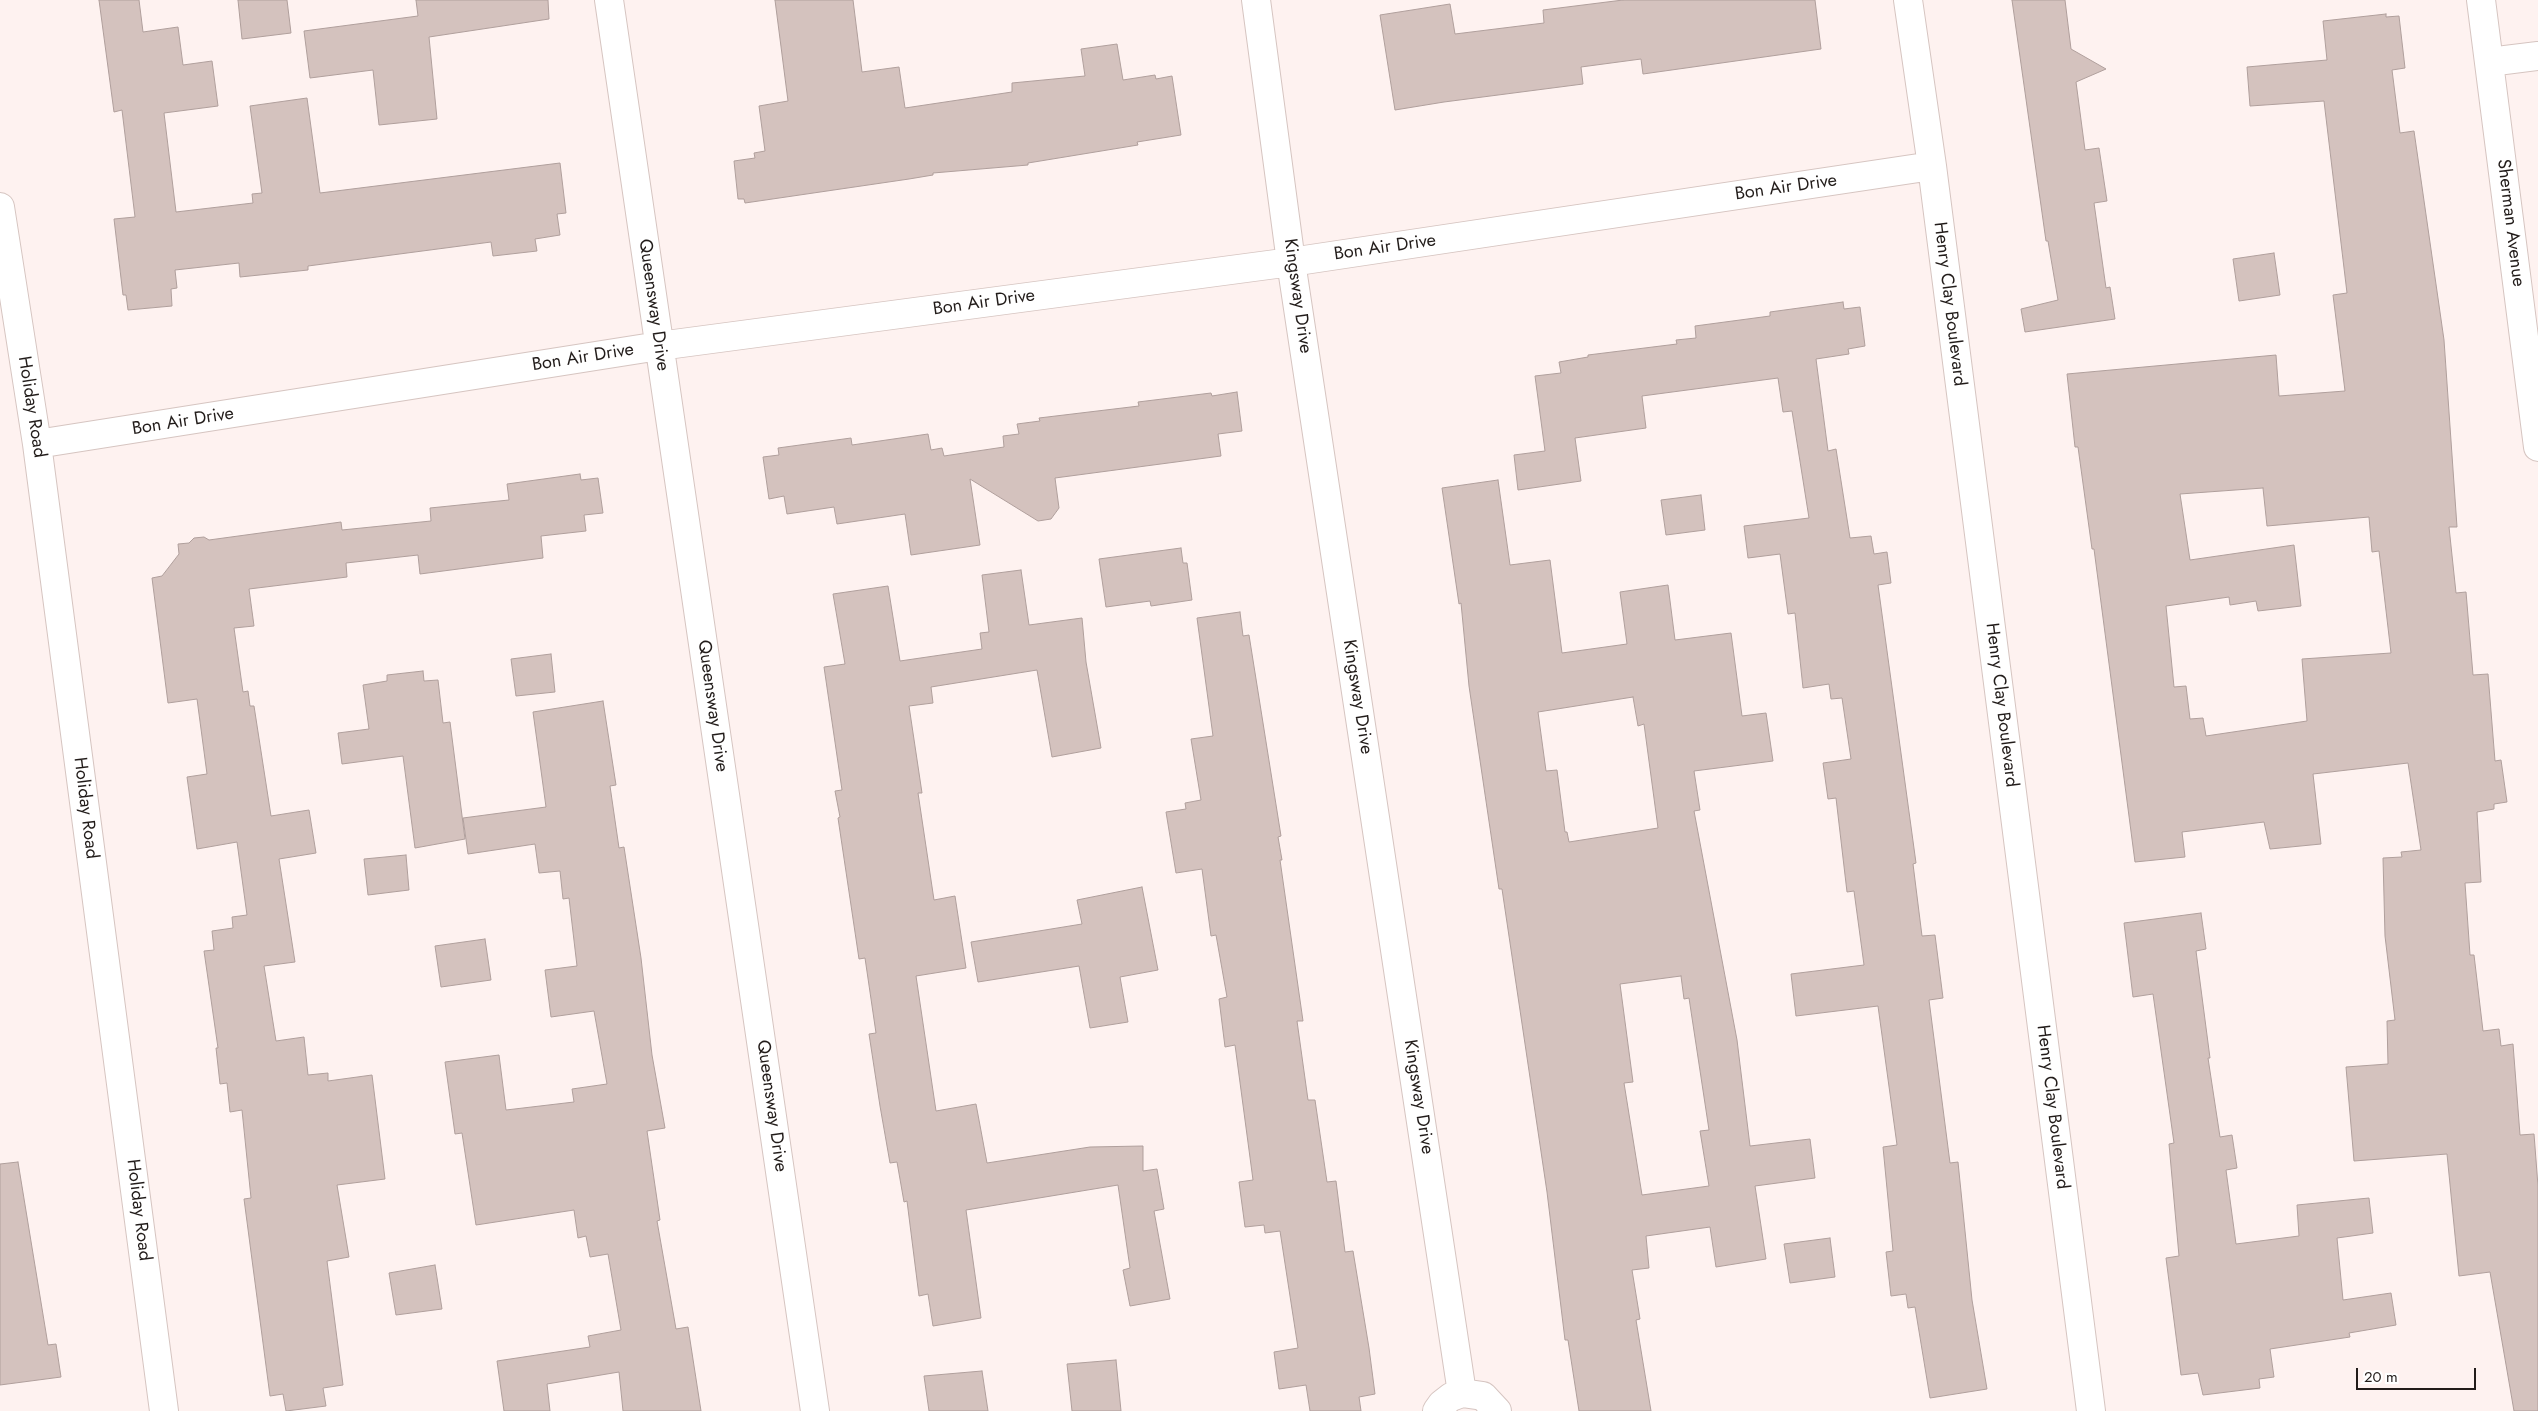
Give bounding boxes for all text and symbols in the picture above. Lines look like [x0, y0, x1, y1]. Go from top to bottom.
street label: Sherman Avenue [2491, 158, 2529, 288]
street label: Bon Air Drive [1734, 170, 1838, 206]
street label: Henry Clay Boulevard [1928, 221, 1970, 387]
street label: Bon Air Drive [1333, 230, 1437, 266]
street label: Kingsway Drive [1278, 237, 1316, 355]
street label: Queensway Drive [633, 238, 673, 372]
street label: Bon Air Drive [932, 285, 1036, 321]
street label: Bon Air Drive [531, 339, 635, 377]
street label: Holiday Road [12, 355, 50, 459]
street label: Bon Air Drive [131, 403, 235, 441]
street label: Henry Clay Boulevard [1980, 622, 2022, 788]
street label: Kingsway Drive [1337, 638, 1377, 756]
street label: Queensway Drive [692, 639, 732, 773]
street label: Holiday Road [68, 756, 102, 860]
street label: Henry Clay Boulevard [2031, 1024, 2073, 1190]
street label: Kingsway Drive [1398, 1038, 1438, 1156]
street label: Queensway Drive [751, 1039, 791, 1173]
street label: Holiday Road [121, 1158, 155, 1262]
scale bar [2358, 1358, 2478, 1390]
text: 20 m [2364, 1366, 2398, 1388]

